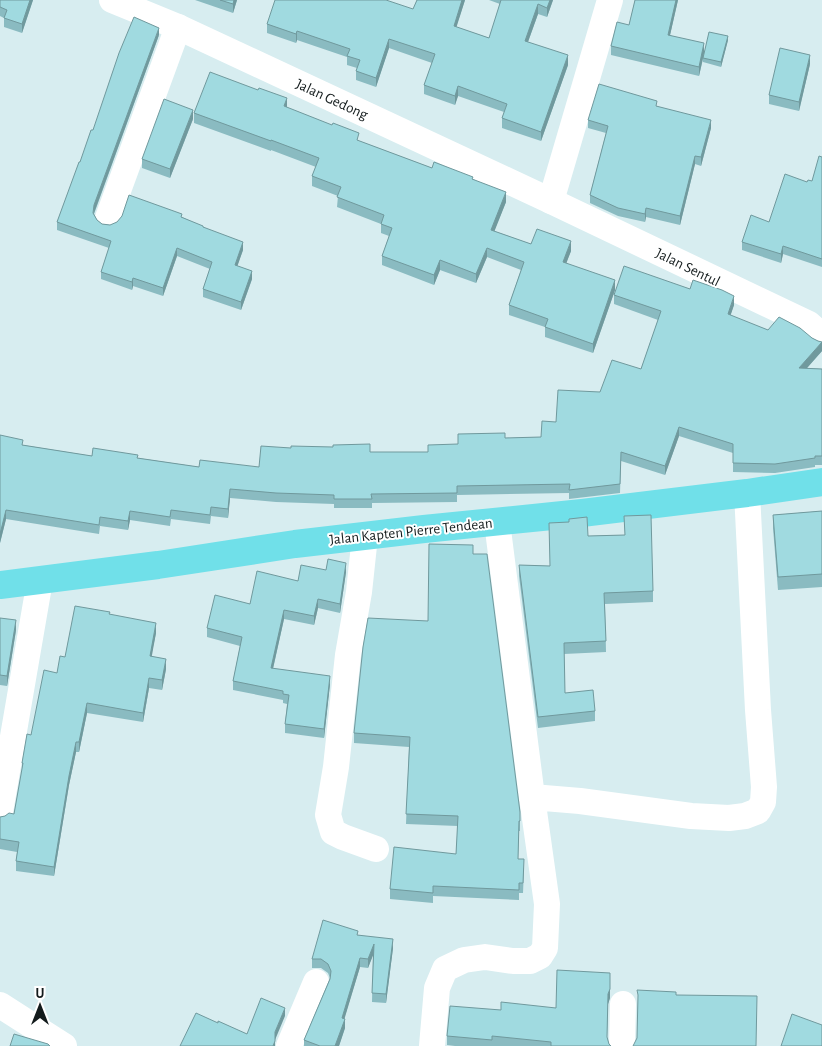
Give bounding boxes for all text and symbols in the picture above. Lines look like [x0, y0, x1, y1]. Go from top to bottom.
street label: Jalan Gedong [293, 76, 371, 123]
street label: Jalan Sentul [653, 245, 722, 289]
street label: Jalan Kapten Pierre Tendean [329, 515, 493, 548]
north arrow [15, 981, 65, 1031]
text: U [36, 987, 45, 1001]

